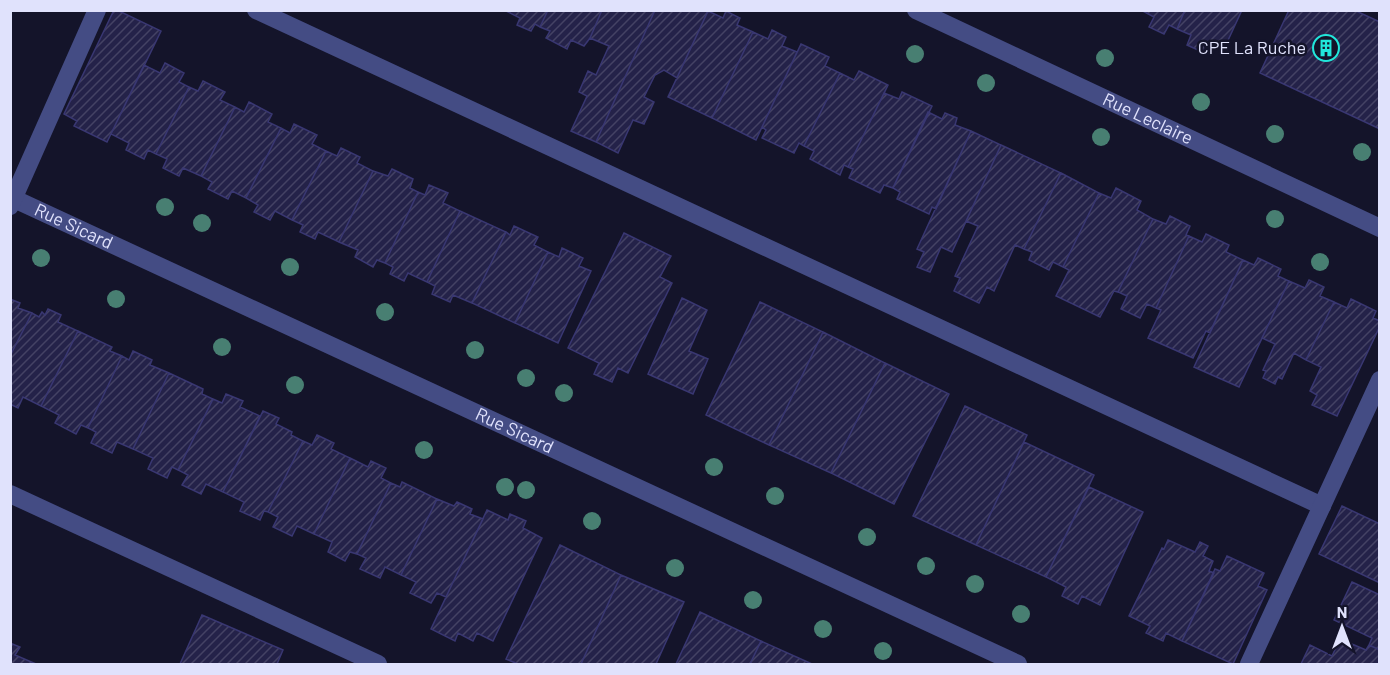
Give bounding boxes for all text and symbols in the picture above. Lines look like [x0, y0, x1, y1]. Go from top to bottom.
building icon: CPE La Ruche [1311, 33, 1341, 63]
place label: CPE La Ruche [1198, 36, 1306, 58]
street label: Rue Leclaire [1099, 87, 1197, 149]
street label: Rue Sicard [31, 198, 117, 253]
street label: Rue Sicard [472, 402, 558, 457]
north arrow [1312, 597, 1372, 657]
text: N [1337, 602, 1347, 621]

